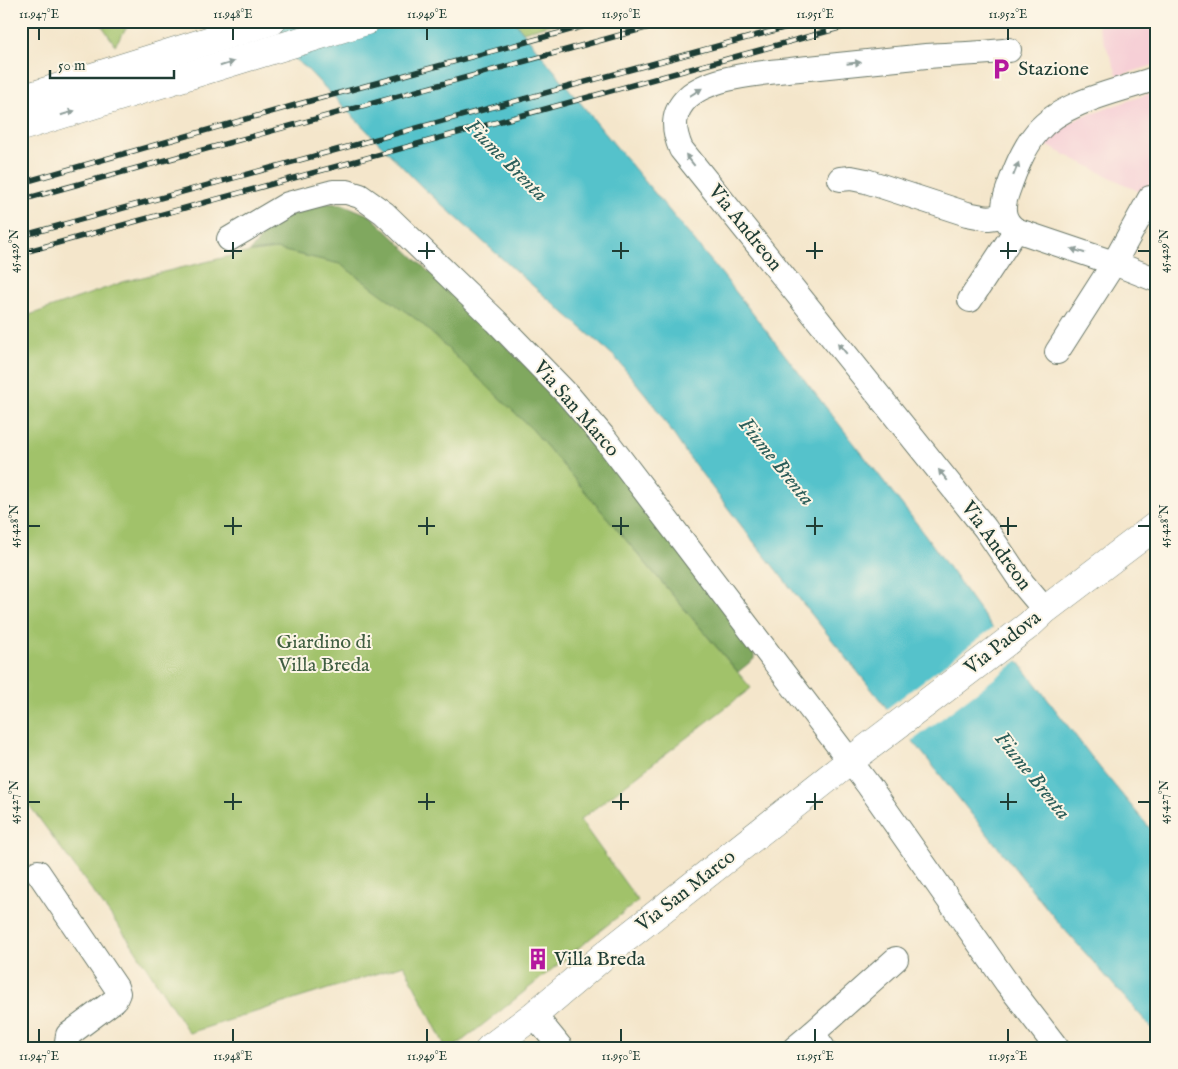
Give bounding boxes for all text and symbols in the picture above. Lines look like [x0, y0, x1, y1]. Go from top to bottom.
text: 11.947°E [19, 7, 59, 22]
text: 11.948°E [213, 7, 253, 22]
text: 11.949°E [407, 7, 447, 22]
text: 11.950°E [601, 7, 641, 22]
text: 11.951°E [796, 7, 834, 22]
text: 11.952°E [989, 7, 1027, 22]
scale bar [50, 48, 174, 80]
text: 50 m [58, 56, 86, 75]
parking icon: Stazione [988, 56, 1014, 82]
place label: Stazione [1018, 57, 1089, 82]
one-way arrow [847, 59, 863, 67]
one-way arrow [220, 60, 235, 68]
one-way arrow [689, 88, 702, 97]
one-way arrow [61, 108, 76, 116]
water label: Fiume Brenta [459, 114, 553, 208]
one-way arrow [685, 154, 695, 167]
one-way arrow [1012, 161, 1020, 176]
street label: Via Andreon [702, 179, 788, 277]
text: 45.429°N [7, 228, 22, 273]
text: 45.429°N [1157, 228, 1172, 273]
one-way arrow [1071, 247, 1086, 254]
one-way arrow [837, 342, 848, 355]
street label: Via San Marco [527, 355, 625, 462]
water label: Fiume Brenta [732, 412, 820, 512]
one-way arrow [938, 469, 949, 482]
street label: Via Andreon [955, 496, 1037, 596]
text: 45.428°N [7, 504, 22, 548]
text: 45.428°N [1157, 504, 1172, 548]
street label: Via Padova [959, 605, 1047, 681]
park label: Giardino di Villa Breda [276, 630, 372, 678]
water label: Fiume Brenta [988, 726, 1076, 826]
text: 45.427°N [7, 779, 22, 824]
text: 45.427°N [1157, 779, 1172, 824]
street label: Via San Marco [630, 844, 741, 938]
building icon: Villa Breda [525, 946, 551, 972]
place label: Villa Breda [553, 947, 646, 972]
text: 11.947°E [19, 1049, 59, 1064]
text: 11.948°E [213, 1049, 253, 1064]
text: 11.949°E [407, 1049, 447, 1064]
text: 11.950°E [601, 1049, 641, 1064]
text: 11.951°E [796, 1049, 834, 1064]
text: 11.952°E [989, 1049, 1027, 1064]

